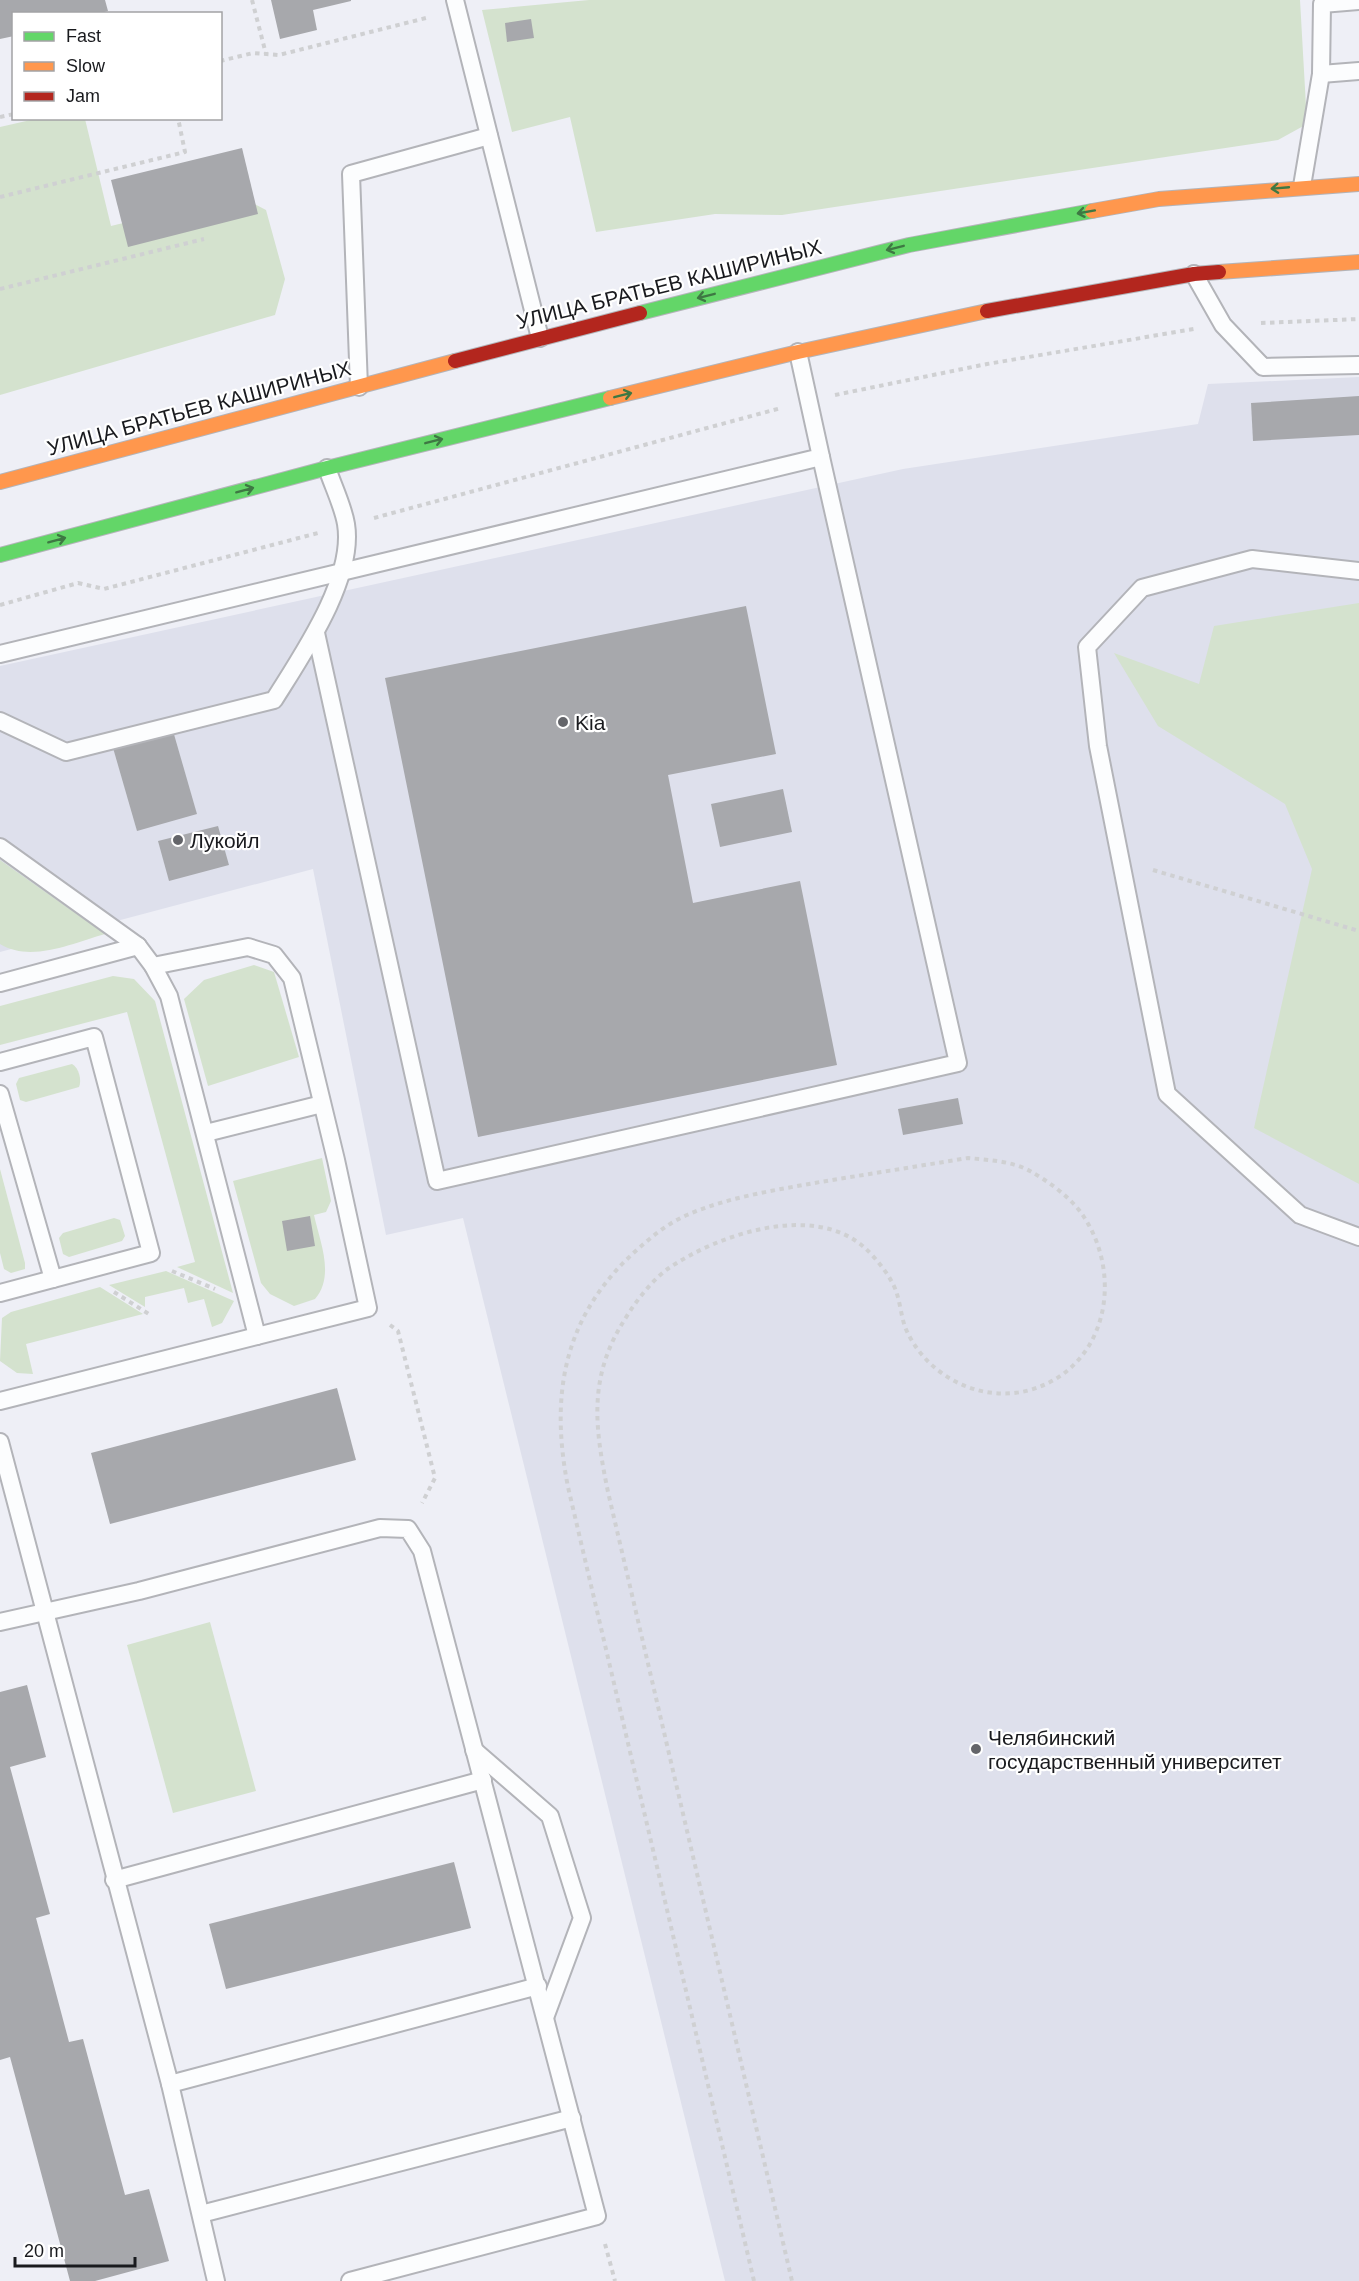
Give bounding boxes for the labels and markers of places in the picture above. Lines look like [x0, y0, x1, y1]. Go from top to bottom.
place label: Kia [575, 711, 606, 734]
marker: Kia [556, 715, 570, 729]
place label: Лукойл [190, 829, 260, 852]
marker: Лукойл [171, 833, 185, 847]
place label: Челябинский государственный университет [988, 1726, 1282, 1773]
marker: Челябинский государственный университет [969, 1742, 983, 1756]

